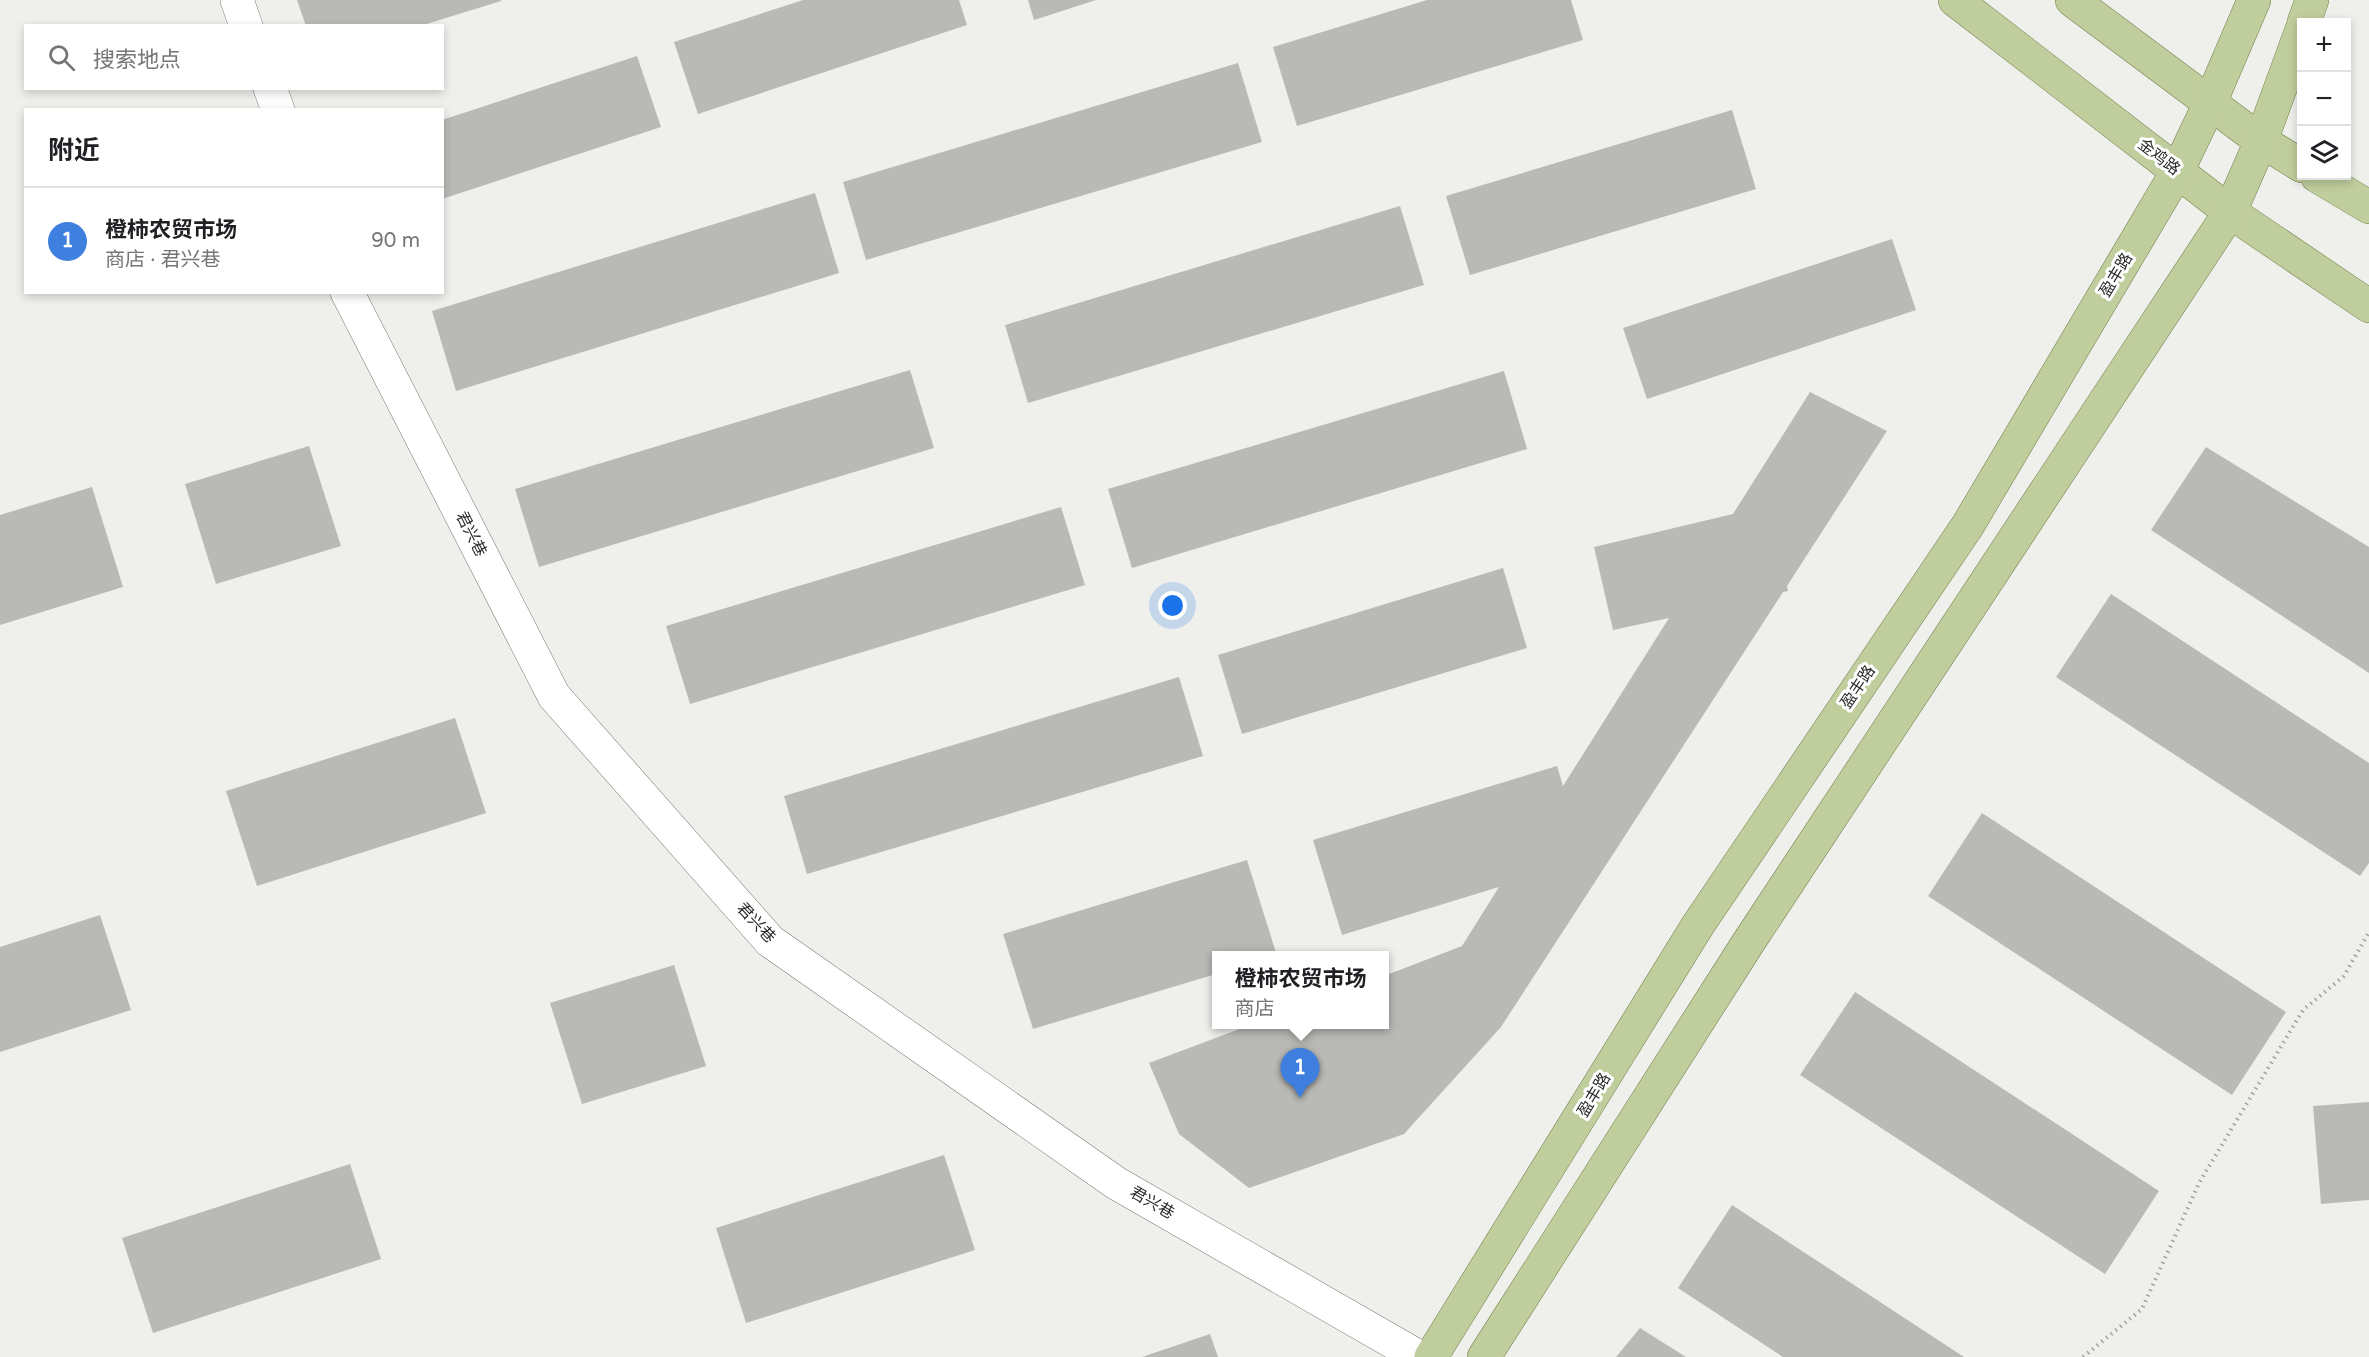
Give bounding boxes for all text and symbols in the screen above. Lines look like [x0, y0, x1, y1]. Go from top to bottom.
map controls [2297, 18, 2351, 180]
button: + [2297, 18, 2351, 72]
search box [24, 24, 444, 90]
icon: search [45, 41, 78, 74]
text: 搜索地点 [93, 47, 181, 73]
button: − [2297, 72, 2351, 126]
button: layers [2297, 126, 2351, 180]
street label: 金鸡路 [2134, 134, 2184, 180]
text: 附近 [48, 135, 100, 166]
text: 橙柿农贸市场 [105, 217, 237, 243]
text: 1 [61, 229, 74, 253]
text: 90 m [371, 229, 420, 253]
text: 商店 · 君兴巷 [105, 248, 221, 272]
street label: 盈丰路 [2095, 249, 2137, 301]
street label: 君兴巷 [451, 508, 491, 560]
your location [1158, 591, 1187, 620]
street label: 盈丰路 [1836, 662, 1880, 712]
street label: 君兴巷 [732, 899, 780, 947]
popup [1212, 951, 1389, 1029]
text: 橙柿农贸市场 [1234, 966, 1367, 992]
text: 商店 [1234, 997, 1274, 1021]
pin: 1 [1280, 1048, 1320, 1098]
street label: 盈丰路 [1573, 1069, 1615, 1121]
street label: 君兴巷 [1126, 1182, 1178, 1224]

